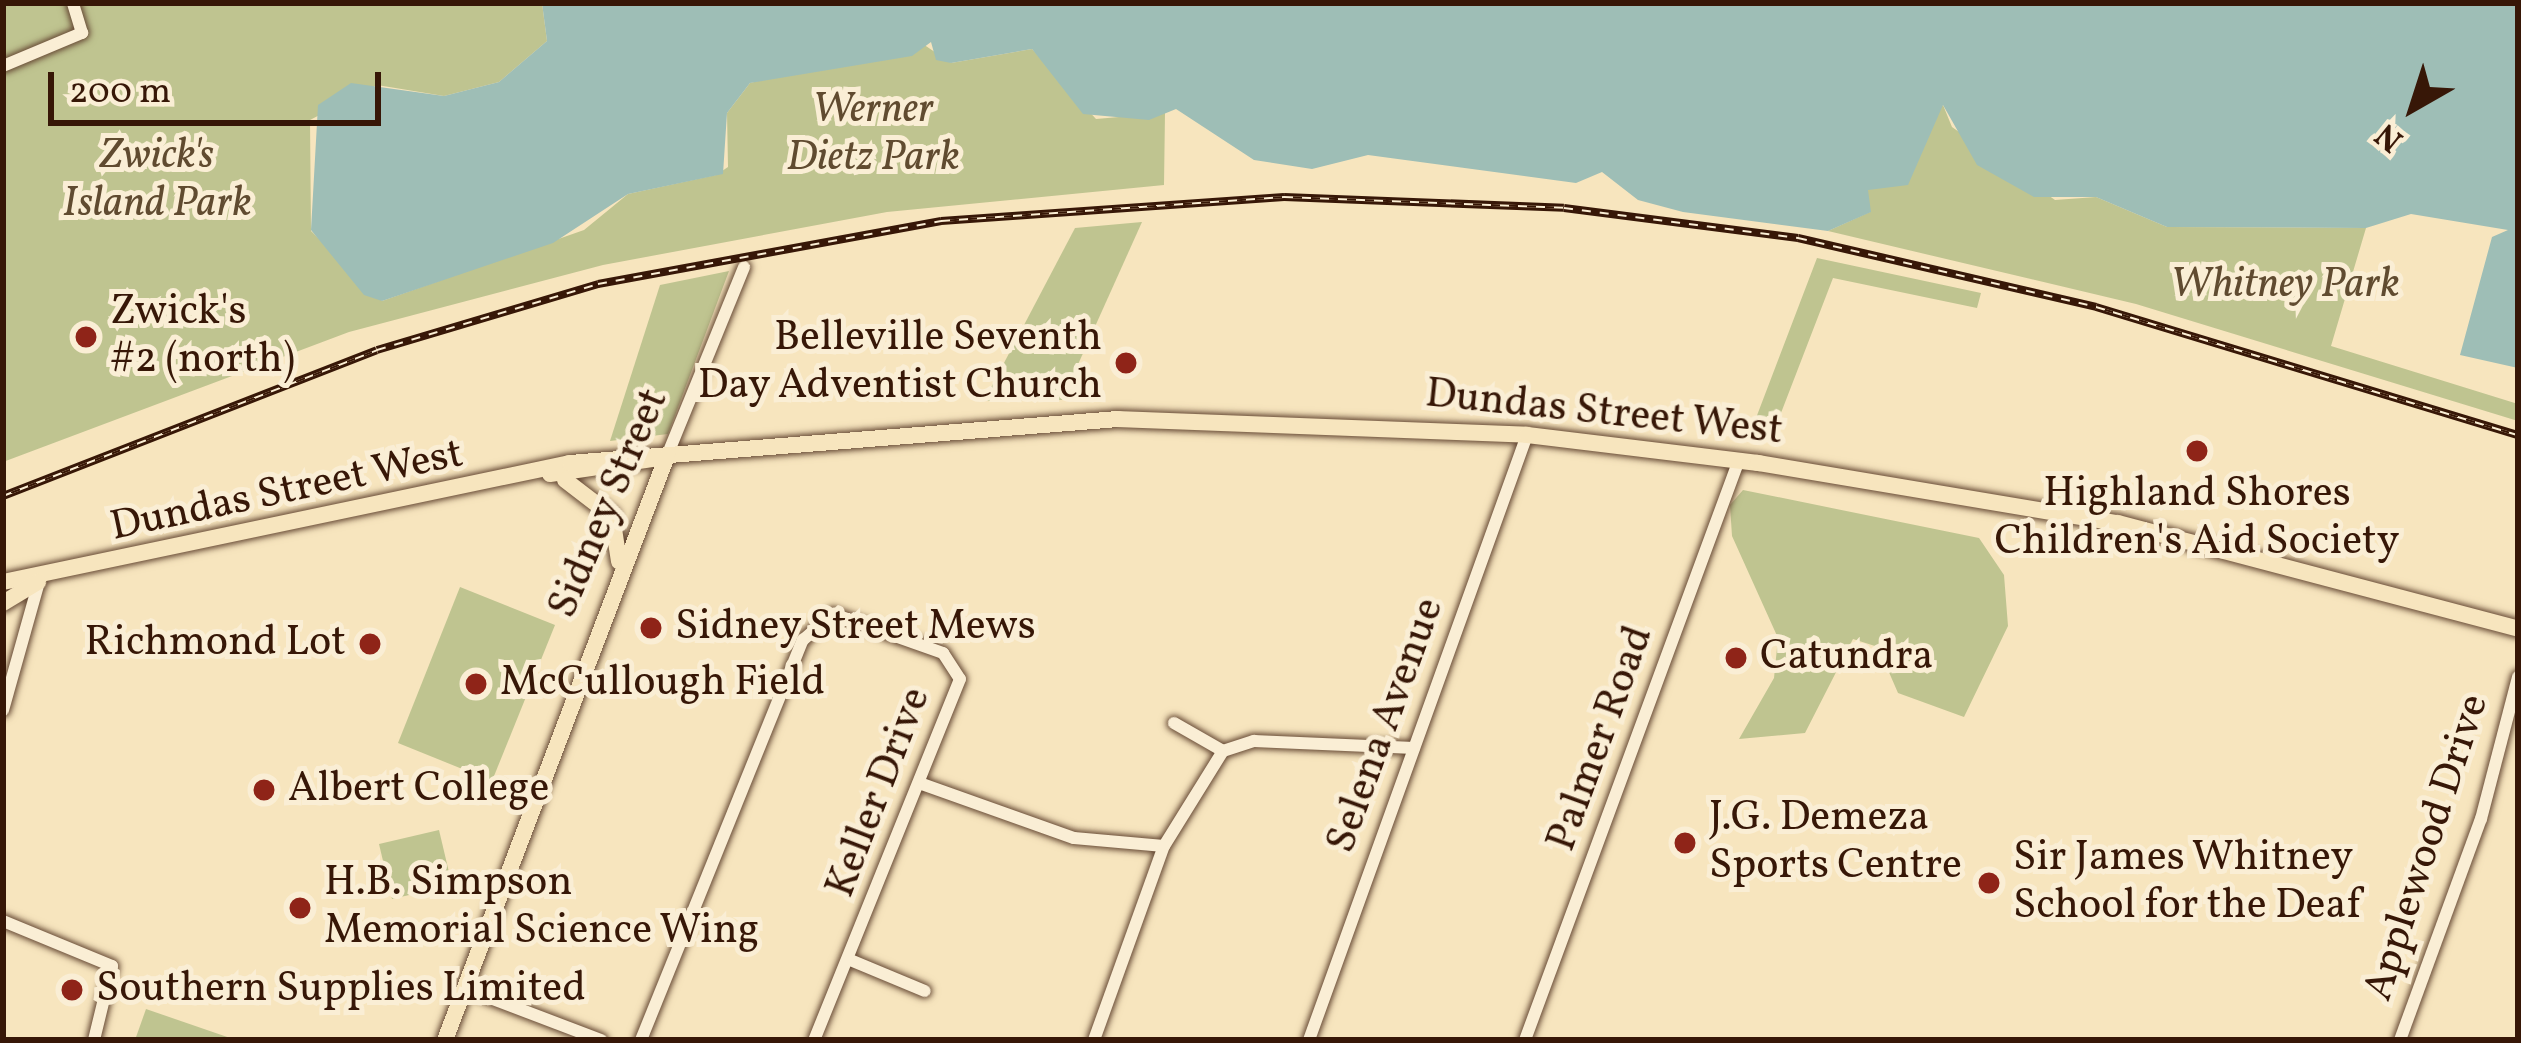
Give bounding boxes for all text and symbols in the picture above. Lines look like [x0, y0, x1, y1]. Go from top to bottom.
scale bar [54, 48, 387, 122]
north arrow [2353, 48, 2473, 168]
text: 200 m [69, 68, 171, 118]
park label: Werner Dietz Park [786, 86, 960, 184]
text: N [2367, 111, 2414, 161]
park label: Zwick's Island Park [62, 132, 252, 231]
park label: Whitney Park [2170, 261, 2400, 311]
place label: Zwick's #2 (north) [110, 288, 295, 386]
place label: Belleville Seventh Day Adventist Church [696, 314, 1102, 412]
marker: Zwick's #2 (north) [73, 324, 99, 350]
marker: Belleville Seventh Day Adventist Church [1113, 350, 1139, 376]
street label: Dundas Street West [1422, 370, 1786, 458]
street label: Sidney Street [539, 381, 681, 627]
street label: Dundas Street West [106, 430, 468, 554]
marker: Highland Shores Children's Aid Society [2184, 438, 2210, 464]
place label: Highland Shores Children's Aid Society [1994, 470, 2400, 568]
street label: Selena Avenue [1318, 592, 1456, 860]
place label: Sidney Street Mews [675, 603, 1037, 653]
marker: Sidney Street Mews [638, 615, 664, 641]
place label: Richmond Lot [85, 619, 346, 669]
street label: Palmer Road [1538, 620, 1666, 858]
marker: Richmond Lot [357, 631, 383, 657]
place label: Catundra [1760, 633, 1933, 683]
marker: Catundra [1723, 645, 1749, 671]
place label: McCullough Field [500, 659, 825, 709]
marker: McCullough Field [463, 671, 489, 697]
street label: Keller Drive [817, 681, 943, 905]
street label: Applewood Drive [2355, 688, 2501, 1008]
place label: Albert College [288, 765, 549, 815]
marker: Albert College [251, 777, 277, 803]
place label: J.G. Demeza Sports Centre [1709, 794, 1962, 892]
marker: J.G. Demeza Sports Centre [1672, 830, 1698, 856]
place label: Sir James Whitney School for the Deaf [2013, 834, 2361, 932]
place label: H.B. Simpson Memorial Science Wing [324, 859, 761, 958]
marker: Sir James Whitney School for the Deaf [1976, 870, 2002, 896]
marker: H.B. Simpson Memorial Science Wing [287, 895, 313, 921]
place label: Southern Supplies Limited [96, 965, 586, 1015]
marker: Southern Supplies Limited [59, 977, 85, 1003]

